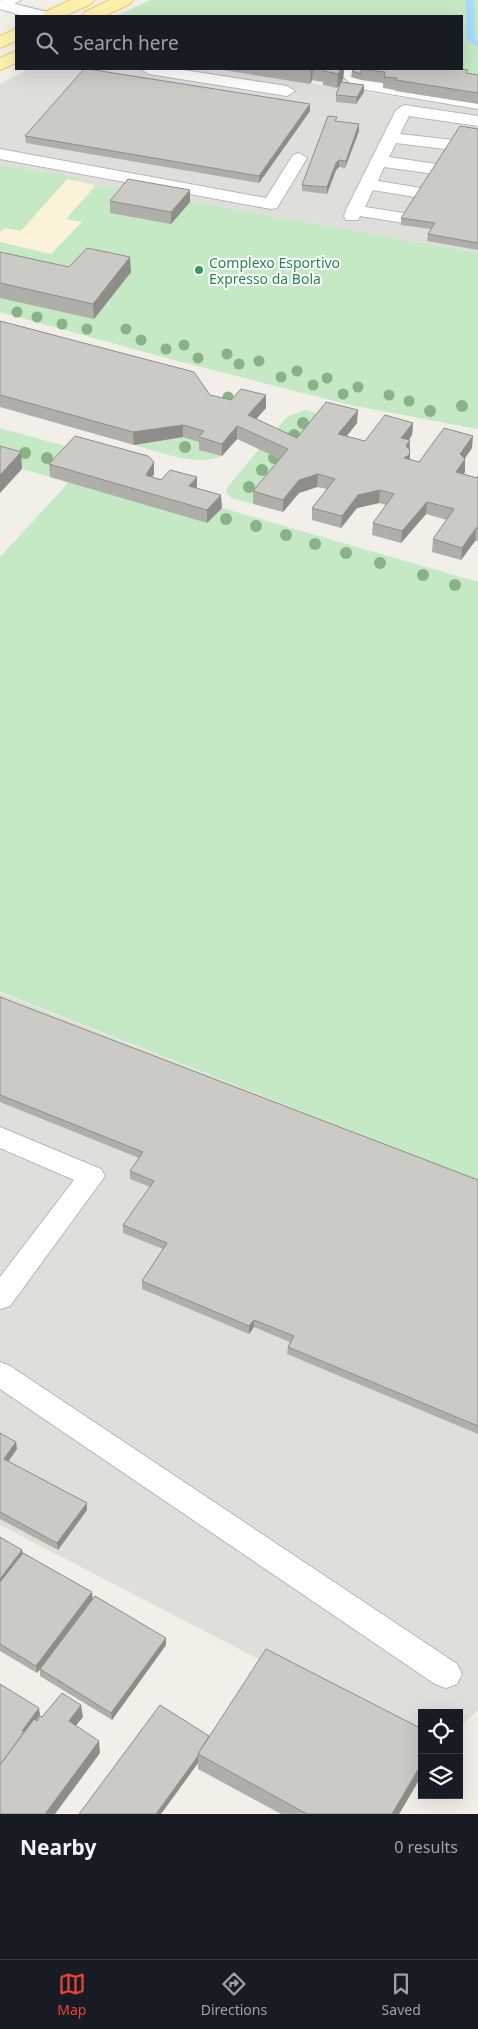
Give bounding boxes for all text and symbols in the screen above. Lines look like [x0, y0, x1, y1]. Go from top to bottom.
search box [15, 15, 463, 70]
icon: search [33, 29, 61, 57]
text: Search here [73, 30, 179, 56]
place label: Complexo Esportivo Expresso da Bola [209, 253, 340, 288]
marker: Complexo Esportivo Expresso da Bola [193, 264, 205, 276]
map controls [418, 1709, 463, 1799]
button: locate [418, 1709, 463, 1754]
button: layers [418, 1754, 463, 1799]
text: Nearby [20, 1833, 96, 1861]
text: 0 results [394, 1836, 458, 1858]
tab: Map [57, 1970, 86, 2019]
tab: Directions [201, 1970, 267, 2019]
tab: Saved [382, 1970, 421, 2019]

